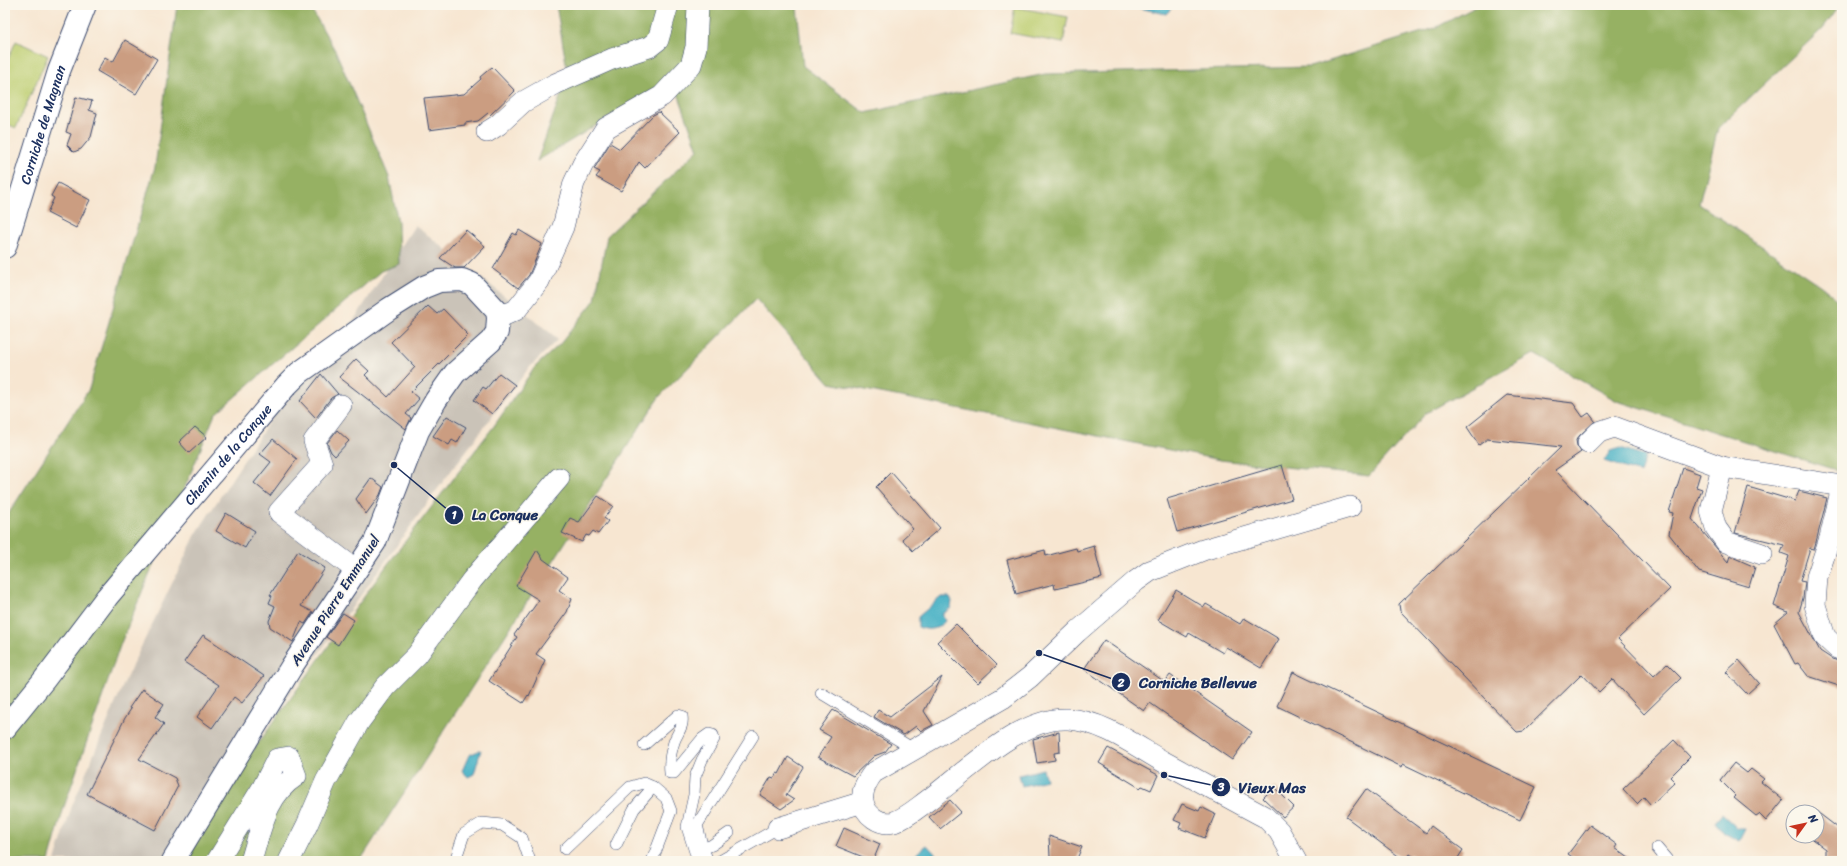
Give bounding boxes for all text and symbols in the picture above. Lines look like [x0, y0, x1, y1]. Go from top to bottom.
street label: Corniche de Magnan [13, 61, 73, 188]
street label: Chemin de la Conque [178, 398, 279, 511]
callout: La Conque [444, 501, 546, 528]
text: La Conque [472, 502, 539, 528]
text: 1 [451, 504, 457, 526]
street label: Avenue Pierre Emmanuel [283, 529, 388, 672]
callout: Corniche Bellevue [1111, 669, 1265, 696]
text: Corniche Bellevue [1138, 670, 1257, 696]
text: 2 [1117, 672, 1125, 694]
callout: Vieux Mas [1211, 774, 1314, 801]
text: Vieux Mas [1238, 775, 1307, 801]
text: 3 [1217, 776, 1225, 798]
north arrow [1785, 804, 1825, 844]
text: N [1802, 810, 1823, 828]

